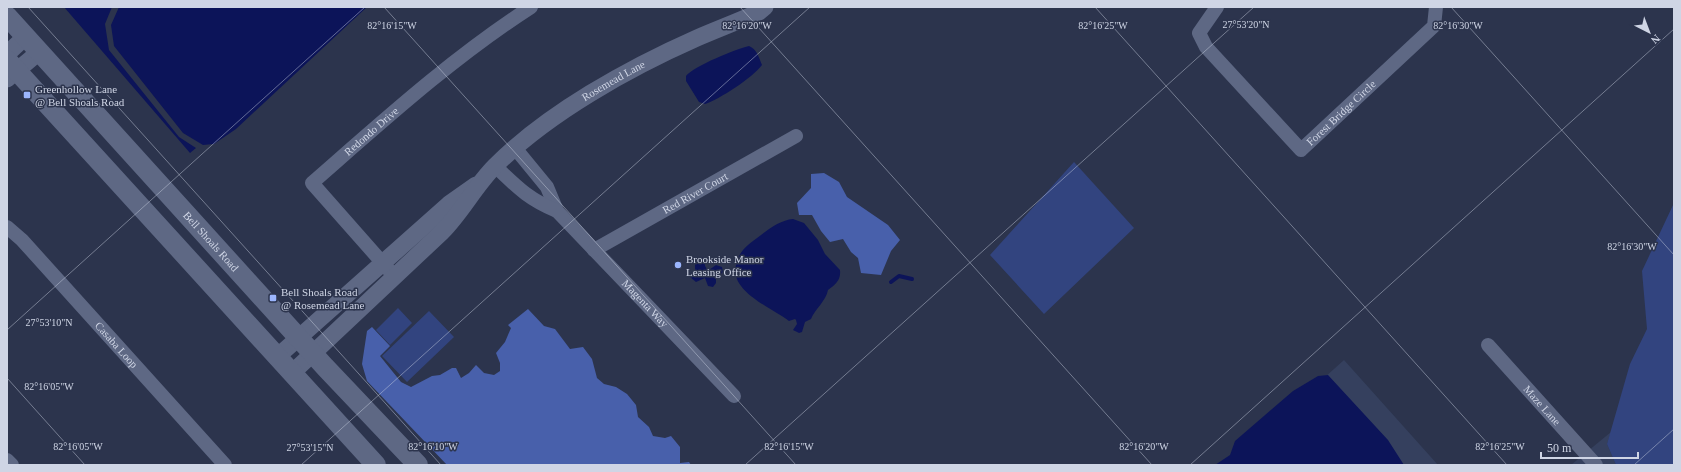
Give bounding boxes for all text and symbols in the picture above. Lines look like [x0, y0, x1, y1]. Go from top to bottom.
north arrow [1629, 12, 1669, 52]
text: 27°53'20"N [1222, 19, 1270, 30]
text: 82°16'15"W [367, 20, 417, 31]
text: 82°16'20"W [722, 20, 772, 31]
text: 82°16'25"W [1078, 20, 1128, 31]
text: 82°16'30"W [1433, 20, 1483, 31]
text: N [1649, 32, 1663, 47]
street label: Rosemead Lane [580, 58, 647, 103]
street label: Forest Bridge Circle [1304, 78, 1378, 148]
place label: Greenhollow Lane @ Bell Shoals Road [35, 83, 125, 108]
marker: Greenhollow Lane @ Bell Shoals Road [22, 90, 32, 100]
street label: Redondo Drive [342, 105, 401, 158]
street label: Red River Court [660, 170, 730, 216]
street label: Bell Shoals Road [181, 209, 242, 274]
text: 82°16'30"W [1607, 241, 1657, 252]
place label: Brookside Manor Leasing Office [686, 253, 764, 278]
marker: Brookside Manor Leasing Office [673, 260, 683, 270]
street label: Magenta Way [620, 277, 671, 330]
place label: Bell Shoals Road @ Rosemead Lane [281, 286, 365, 311]
marker: Bell Shoals Road @ Rosemead Lane [268, 293, 278, 303]
text: 27°53'10"N [25, 317, 73, 328]
street label: Casaba Loop [93, 319, 141, 371]
text: 82°16'05"W [24, 381, 74, 392]
street label: Maze Lane [1521, 383, 1563, 428]
scale bar [1541, 434, 1638, 460]
text: 82°16'05"W [53, 441, 103, 452]
text: 82°16'10"W [408, 441, 458, 452]
text: 82°16'15"W [764, 441, 814, 452]
text: 82°16'20"W [1119, 441, 1169, 452]
text: 82°16'25"W [1475, 441, 1525, 452]
text: 50 m [1547, 441, 1572, 455]
text: 27°53'15"N [286, 442, 334, 453]

